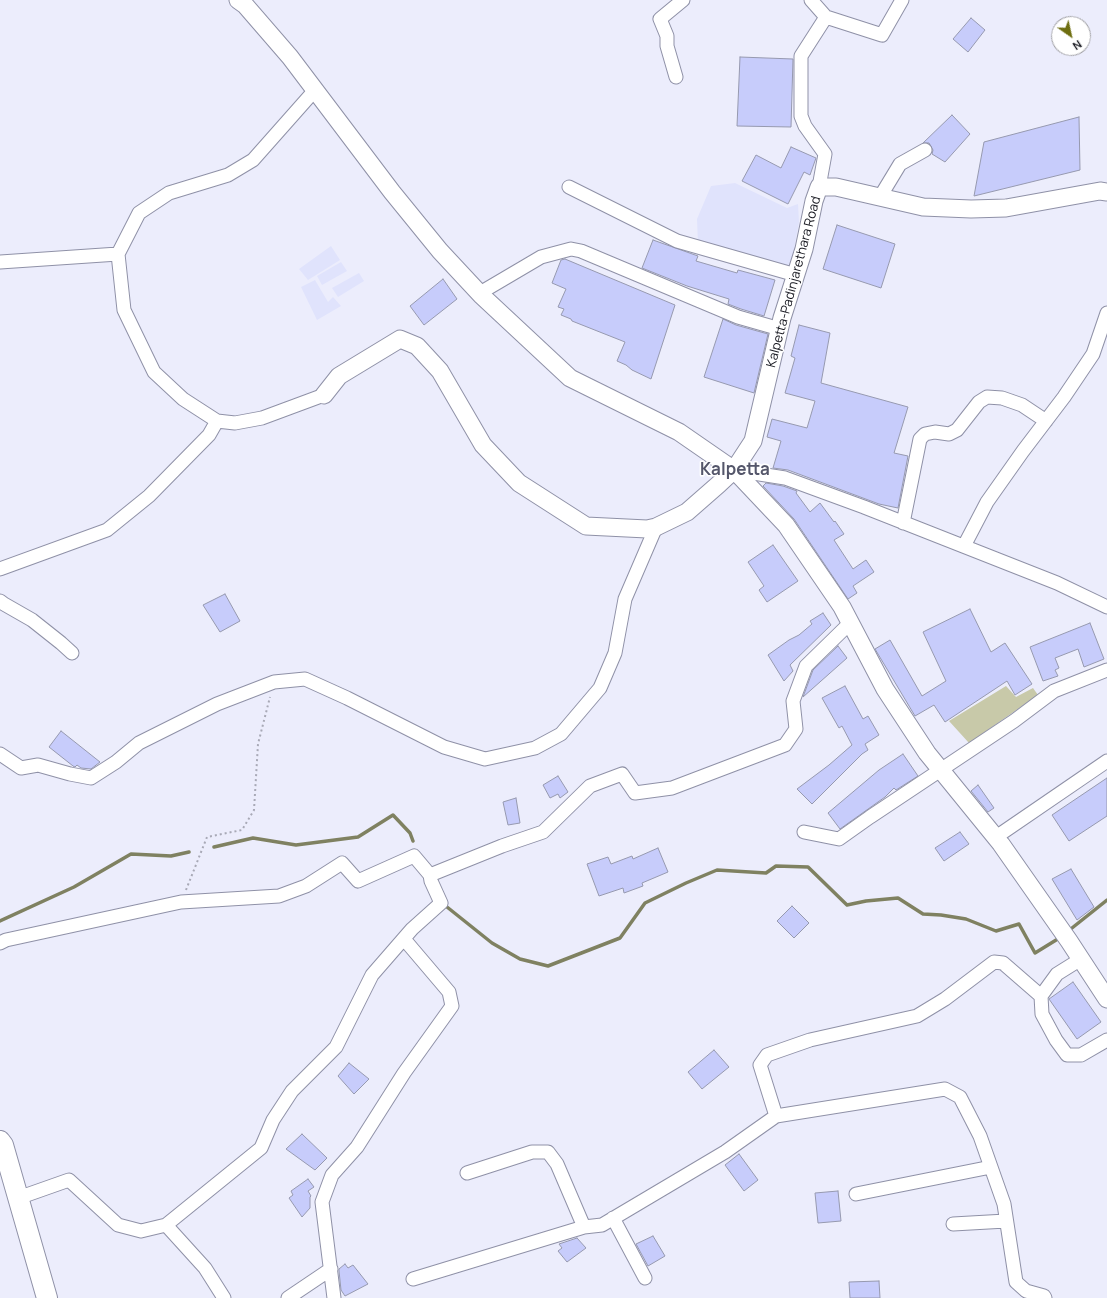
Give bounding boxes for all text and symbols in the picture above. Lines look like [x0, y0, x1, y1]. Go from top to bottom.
north arrow [1051, 16, 1091, 56]
text: N [1070, 37, 1085, 54]
street label: Kalpetta-Padinjarethara Road [764, 195, 824, 369]
district label: Kalpetta [700, 460, 770, 480]

